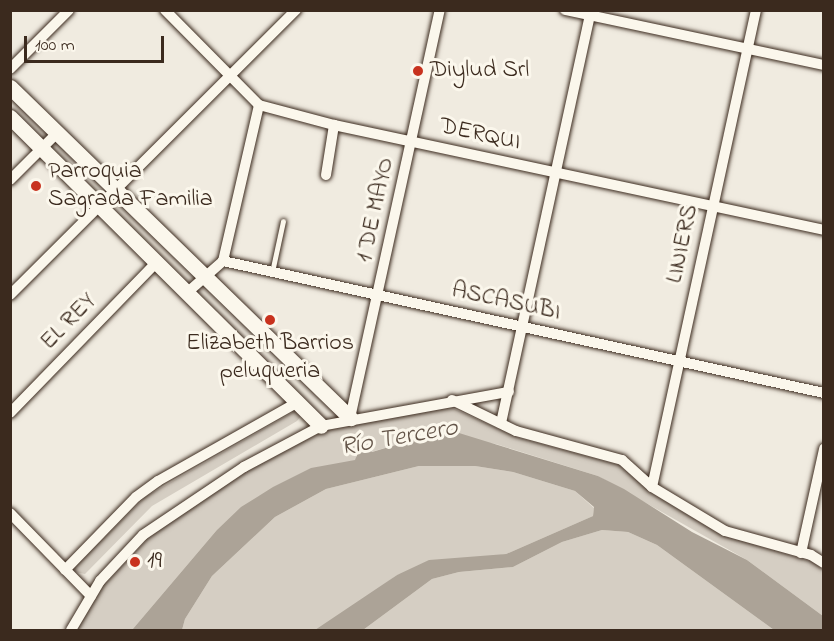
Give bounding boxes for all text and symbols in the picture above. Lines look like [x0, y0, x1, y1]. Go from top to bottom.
scale bar [27, 24, 166, 62]
text: 100 m [35, 33, 75, 59]
place label: Diylud Srl [430, 57, 529, 85]
marker: Diylud Srl [411, 64, 425, 78]
street label: DERQUI [437, 112, 523, 158]
street label: 1 DE MAYO [351, 155, 401, 265]
place label: Parroquia Sagrada Familia [48, 158, 213, 214]
marker: Parroquia Sagrada Familia [29, 179, 43, 193]
street label: LINIERS [661, 202, 705, 286]
street label: ASCASUBI [449, 276, 563, 328]
street label: EL REY [35, 287, 103, 357]
marker: Elizabeth Barrios peluqueria [263, 313, 277, 327]
place label: Elizabeth Barrios peluqueria [186, 330, 354, 386]
water label: Río Tercero [338, 413, 460, 465]
place label: 19 [147, 548, 162, 576]
marker: 19 [128, 555, 142, 569]

